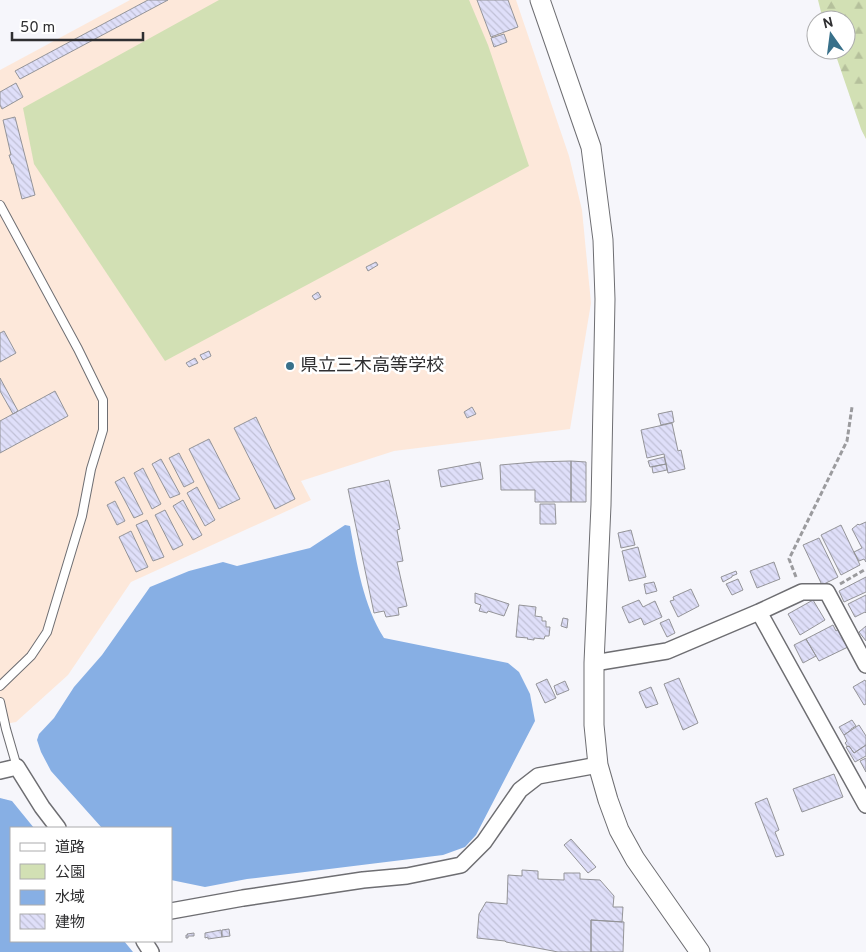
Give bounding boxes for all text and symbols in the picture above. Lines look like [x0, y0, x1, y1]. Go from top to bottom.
scale bar [12, 10, 144, 42]
north arrow [806, 10, 856, 60]
text: N [821, 14, 835, 33]
text: 50 m [20, 19, 55, 38]
place label: 県立三木高等学校 [300, 355, 444, 378]
marker: 県立三木高等学校 [284, 360, 296, 372]
legend [10, 827, 172, 942]
text: 道路 [55, 839, 85, 858]
text: 公園 [55, 864, 85, 883]
text: 水域 [55, 889, 85, 908]
text: 建物 [55, 914, 85, 933]

